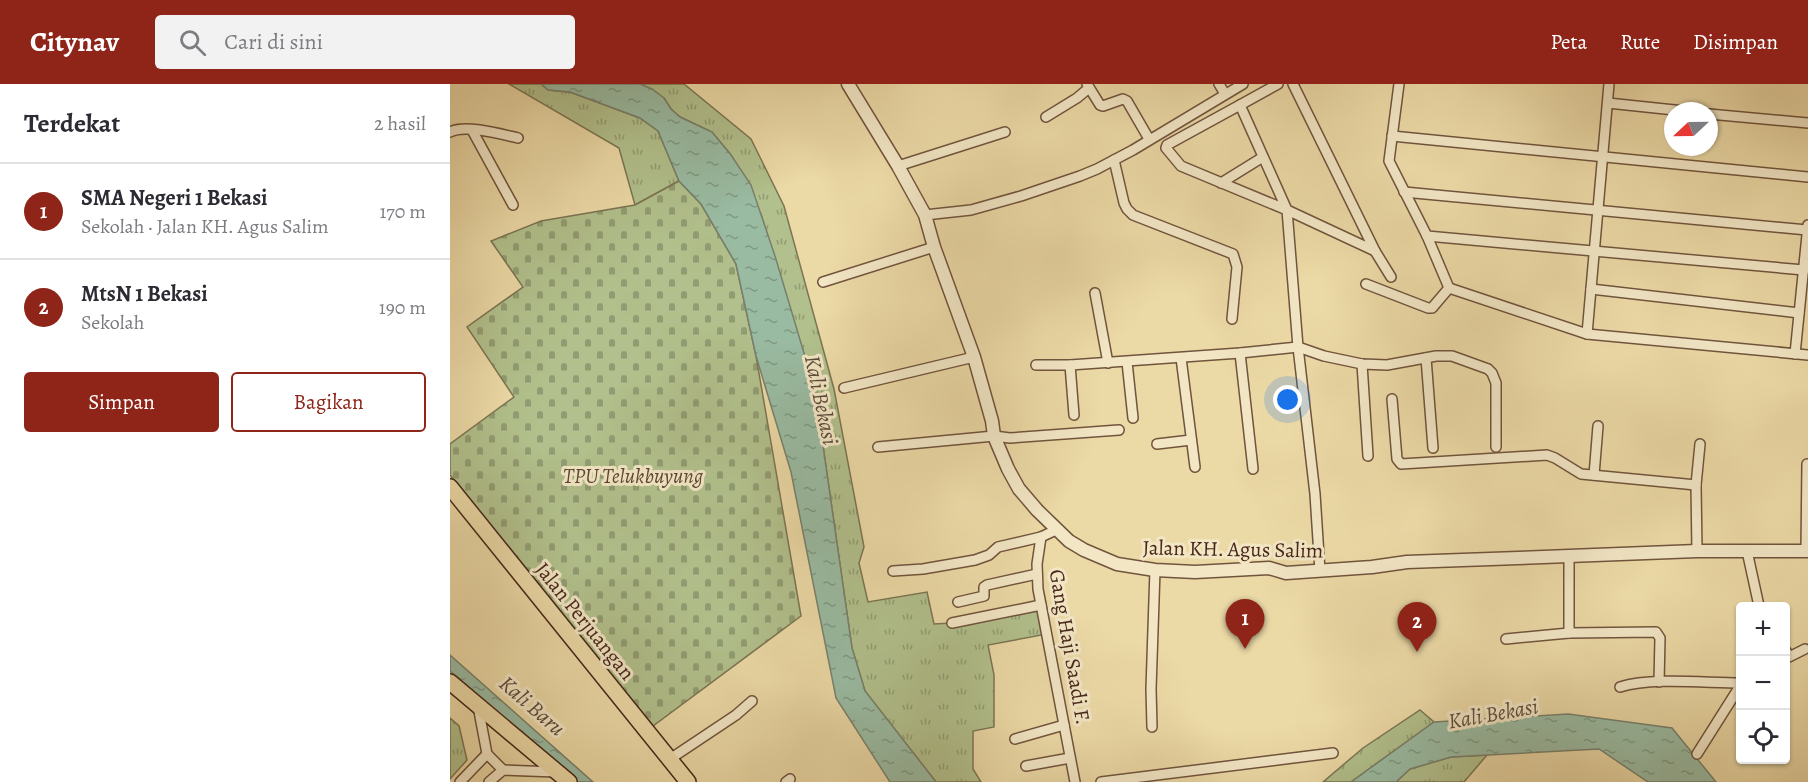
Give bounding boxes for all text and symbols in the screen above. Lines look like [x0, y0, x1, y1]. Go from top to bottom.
search box [155, 15, 575, 69]
text: Citynav [30, 23, 119, 61]
icon: search [176, 26, 209, 59]
text: Cari di sini [224, 27, 323, 57]
text: Peta [1550, 28, 1587, 56]
text: Rute [1620, 28, 1660, 56]
text: Disimpan [1693, 28, 1778, 56]
north arrow [1664, 102, 1718, 156]
text: Terdekat [24, 106, 120, 141]
text: 2 hasil [374, 110, 426, 137]
text: SMA Negeri 1 Bekasi [81, 183, 268, 213]
text: 1 [40, 198, 47, 225]
text: 170 m [380, 198, 426, 225]
text: Sekolah · Jalan KH. Agus Salim [81, 213, 329, 240]
text: MtsN 1 Bekasi [81, 279, 208, 309]
text: 2 [39, 294, 48, 321]
text: 190 m [379, 294, 426, 321]
text: Sekolah [81, 309, 145, 336]
water label: Kali Bekasi [797, 352, 845, 448]
button: Simpan [24, 372, 219, 432]
button: Bagikan [231, 372, 426, 432]
your location [1273, 385, 1302, 414]
park label: TPU Telukbuyung [563, 462, 704, 490]
street label: Jalan KH. Agus Salim [1142, 533, 1324, 565]
street label: Jalan Perjuangan [529, 556, 641, 686]
street label: Gang Haji Saadi F. [1043, 567, 1097, 727]
pin: 1 [1226, 600, 1264, 649]
pin: 2 [1398, 602, 1436, 652]
map controls [1736, 602, 1790, 764]
button: + [1736, 602, 1790, 656]
button: − [1736, 656, 1790, 710]
water label: Kali Baru [493, 669, 572, 743]
water label: Kali Bekasi [1446, 691, 1540, 737]
button: locate [1736, 710, 1790, 764]

